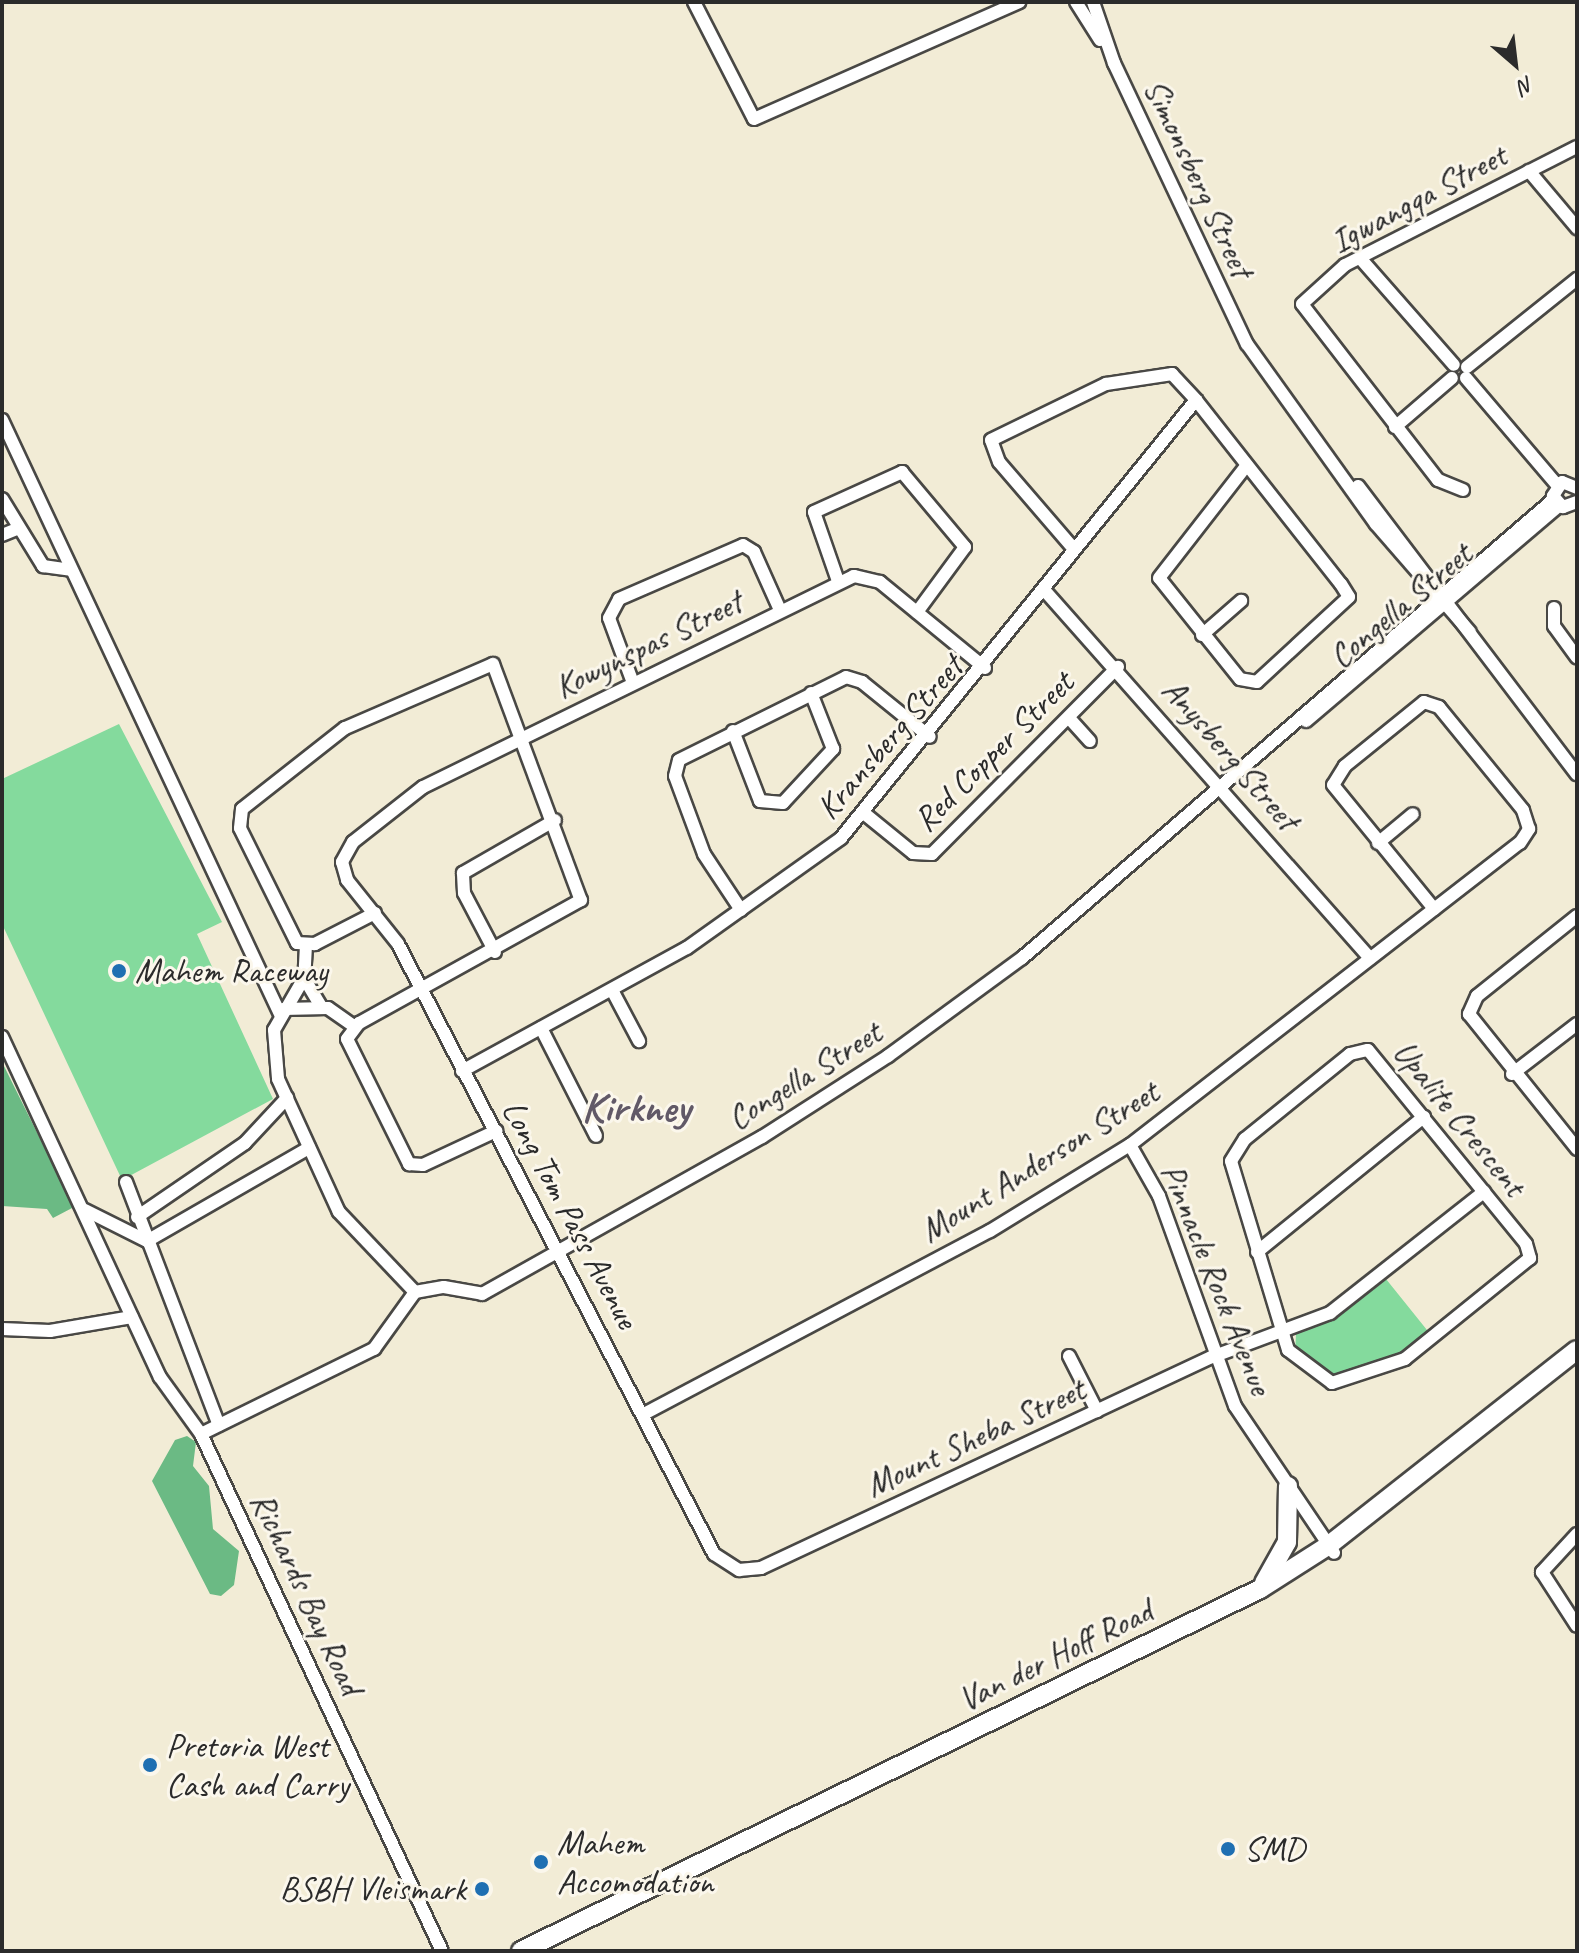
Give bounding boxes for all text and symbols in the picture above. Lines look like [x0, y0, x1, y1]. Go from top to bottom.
north arrow [1475, 24, 1555, 104]
text: N [1514, 70, 1539, 101]
street label: Simonsberg Street [1135, 72, 1263, 284]
street label: Igwangqa Street [1323, 134, 1513, 262]
street label: Congella Street [1320, 533, 1480, 677]
street label: Kowynspas Street [548, 581, 748, 707]
street label: Kransberg Street [807, 647, 971, 827]
street label: Red Copper Street [904, 662, 1082, 840]
street label: Anysberg Street [1154, 670, 1308, 838]
place label: Mahem Raceway [135, 951, 329, 991]
marker: Mahem Raceway [110, 962, 128, 980]
street label: Congella Street [719, 1012, 889, 1138]
street label: Upalite Crescent [1385, 1032, 1535, 1204]
street label: Mount Anderson Street [912, 1071, 1166, 1251]
district label: Kirkney [582, 1083, 690, 1133]
street label: Long Tom Pass Avenue [494, 1093, 648, 1335]
street label: Pinnacle Rock Avenue [1152, 1158, 1282, 1400]
street label: Mount Sheba Street [858, 1368, 1092, 1506]
street label: Richards Bay Road [242, 1485, 372, 1701]
street label: Van der Hoff Road [951, 1590, 1159, 1720]
place label: Pretoria West Cash and Carry [166, 1725, 351, 1804]
marker: Pretoria West Cash and Carry [141, 1756, 159, 1774]
place label: Mahem Accomodation [557, 1822, 713, 1902]
place label: SMD [1244, 1829, 1304, 1869]
marker: SMD [1219, 1840, 1237, 1858]
marker: Mahem Accomodation [532, 1853, 550, 1871]
place label: BSBH Vleismark [280, 1869, 466, 1909]
marker: BSBH Vleismark [473, 1880, 491, 1898]

